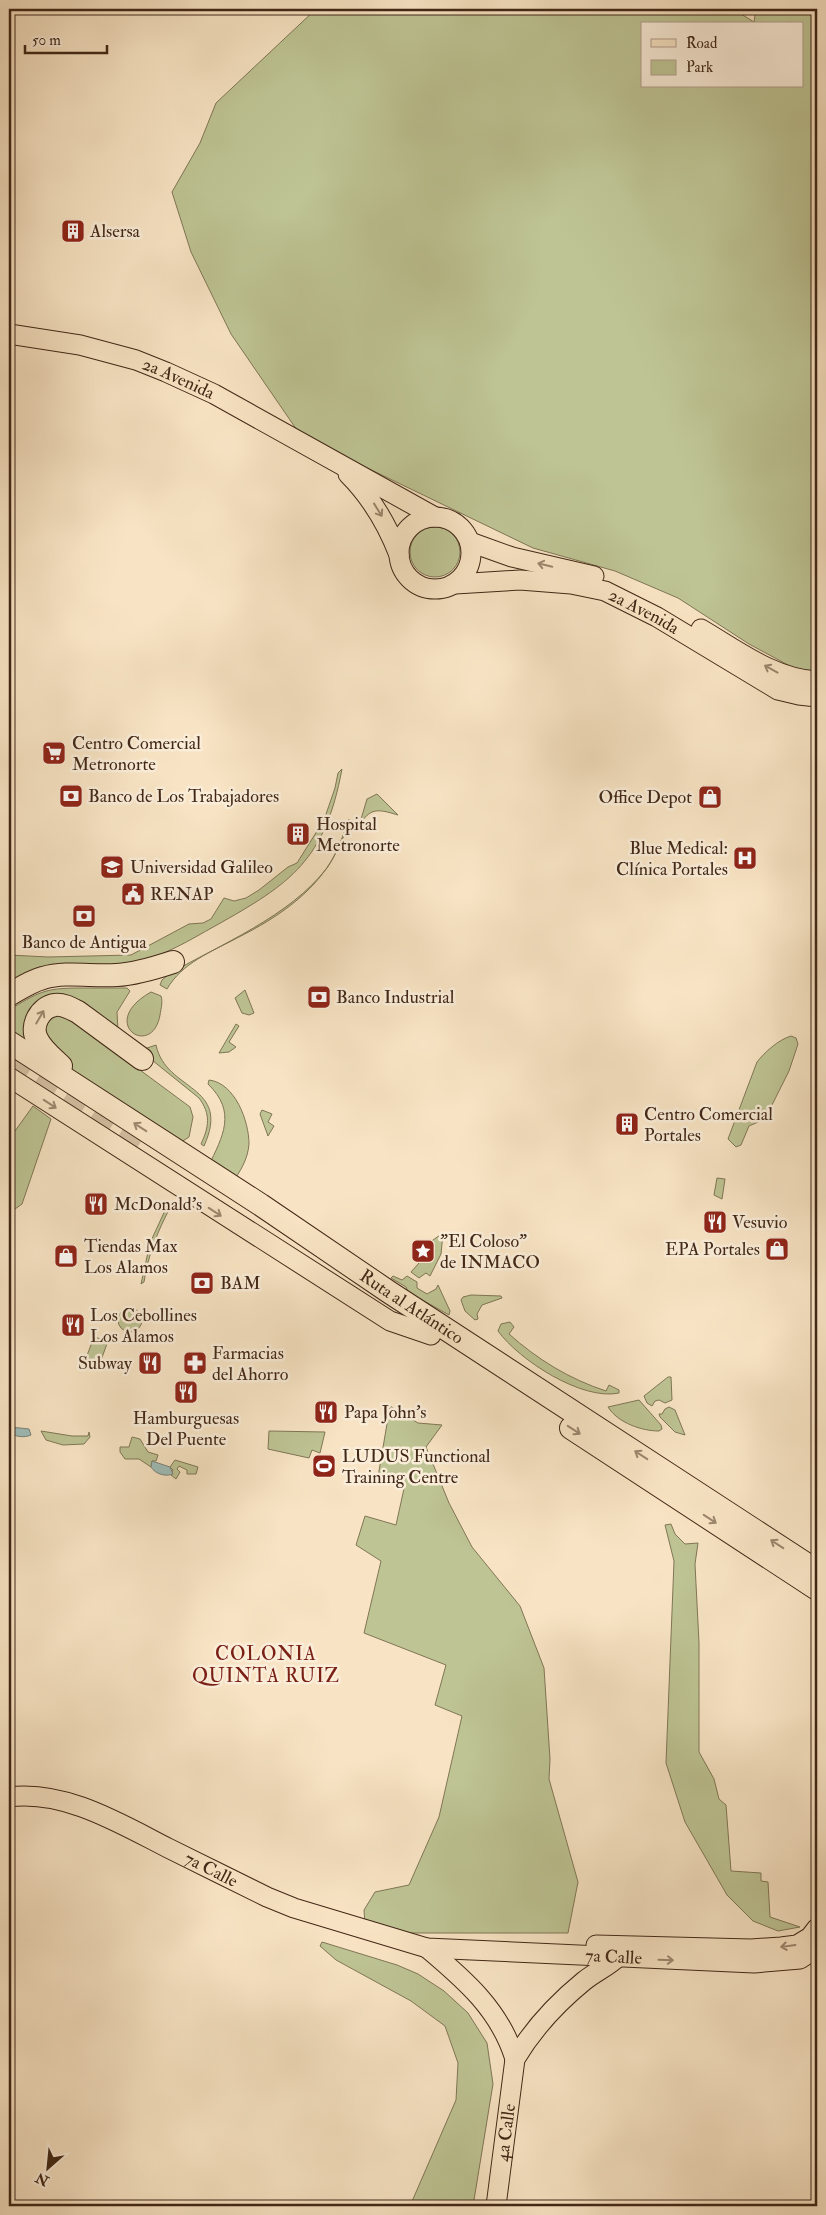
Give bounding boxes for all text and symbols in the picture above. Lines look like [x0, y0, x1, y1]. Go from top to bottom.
scale bar [25, 22, 108, 54]
legend [641, 22, 804, 88]
text: 50 m [32, 31, 61, 50]
text: Road [686, 34, 718, 53]
text: Park [686, 58, 713, 77]
building icon: Alsersa [60, 218, 86, 244]
place label: Alsersa [89, 220, 141, 243]
street label: 2a Avenida [139, 352, 219, 404]
one-way arrow [374, 503, 384, 517]
one-way arrow [538, 560, 554, 569]
street label: 2a Avenida [605, 583, 684, 640]
one-way arrow [763, 664, 778, 674]
place label: Centro Comercial Metronorte [72, 732, 201, 776]
supermarket icon: Centro Comercial Metronorte [41, 740, 67, 766]
bank icon: Banco de Los Trabajadores [58, 783, 84, 809]
shop icon: Office Depot [697, 784, 723, 810]
place label: Banco de Los Trabajadores [88, 785, 279, 808]
place label: Office Depot [598, 786, 692, 809]
place label: Hospital Metronorte [316, 813, 400, 857]
building icon: Hospital Metronorte [285, 821, 311, 847]
place label: Blue Medical: Clínica Portales [616, 837, 728, 881]
hospital icon: Blue Medical: Clínica Portales [732, 845, 758, 871]
school or university icon: Universidad Galileo [99, 854, 125, 880]
place label: Universidad Galileo [130, 856, 273, 879]
public building icon: RENAP [120, 881, 146, 907]
place label: RENAP [150, 883, 214, 906]
bank icon: Banco de Antigua [71, 903, 97, 929]
place label: Banco de Antigua [21, 931, 147, 954]
bank icon: Banco Industrial [306, 984, 332, 1010]
place label: Banco Industrial [336, 986, 455, 1009]
one-way arrow [35, 1010, 45, 1025]
one-way arrow [42, 1099, 56, 1109]
place label: Centro Comercial Portales [644, 1103, 773, 1147]
building icon: Centro Comercial Portales [614, 1111, 640, 1137]
one-way arrow [133, 1122, 147, 1132]
restaurant icon: McDonald's [83, 1191, 109, 1217]
place label: McDonald's [114, 1193, 202, 1216]
one-way arrow [208, 1207, 222, 1217]
restaurant icon: Vesuvio [702, 1209, 728, 1235]
place label: Vesuvio [732, 1211, 788, 1234]
place label: "El Coloso" de INMACO [440, 1230, 540, 1274]
place label: Tiendas Max Los Alamos [84, 1235, 178, 1279]
shop icon: EPA Portales [764, 1236, 790, 1262]
place icon: "El Coloso" de INMACO [410, 1238, 436, 1264]
place label: EPA Portales [665, 1238, 760, 1261]
shop icon: Tiendas Max Los Alamos [53, 1243, 79, 1269]
street label: Ruta al Atlántico [355, 1264, 468, 1349]
bank icon: BAM [189, 1270, 215, 1296]
place label: BAM [220, 1272, 261, 1295]
place label: Los Cebollines Los Alamos [90, 1304, 197, 1348]
restaurant icon: Los Cebollines Los Alamos [60, 1312, 86, 1338]
place label: Farmacias del Ahorro [212, 1342, 289, 1386]
restaurant icon: Subway [137, 1350, 163, 1376]
pharmacy icon: Farmacias del Ahorro [182, 1350, 208, 1376]
place label: Subway [78, 1352, 133, 1375]
restaurant icon: Hamburguesas Del Puente [173, 1379, 199, 1405]
restaurant icon: Papa John's [313, 1399, 339, 1425]
place label: Papa John's [344, 1401, 427, 1424]
place label: Hamburguesas Del Puente [133, 1407, 239, 1451]
one-way arrow [567, 1425, 581, 1435]
place label: LUDUS Functional Training Centre [342, 1445, 491, 1489]
one-way arrow [634, 1450, 648, 1460]
sports icon: LUDUS Functional Training Centre [311, 1453, 337, 1479]
one-way arrow [702, 1515, 716, 1525]
one-way arrow [770, 1539, 784, 1549]
district label: COLONIA QUINTA RUIZ [192, 1642, 340, 1688]
street label: 7a Calle [181, 1846, 242, 1893]
one-way arrow [780, 1941, 796, 1951]
street label: 7a Calle [585, 1944, 643, 1969]
one-way arrow [658, 1955, 674, 1965]
street label: 4a Calle [490, 2102, 521, 2163]
north arrow [22, 2142, 72, 2192]
text: N [32, 2169, 53, 2190]

